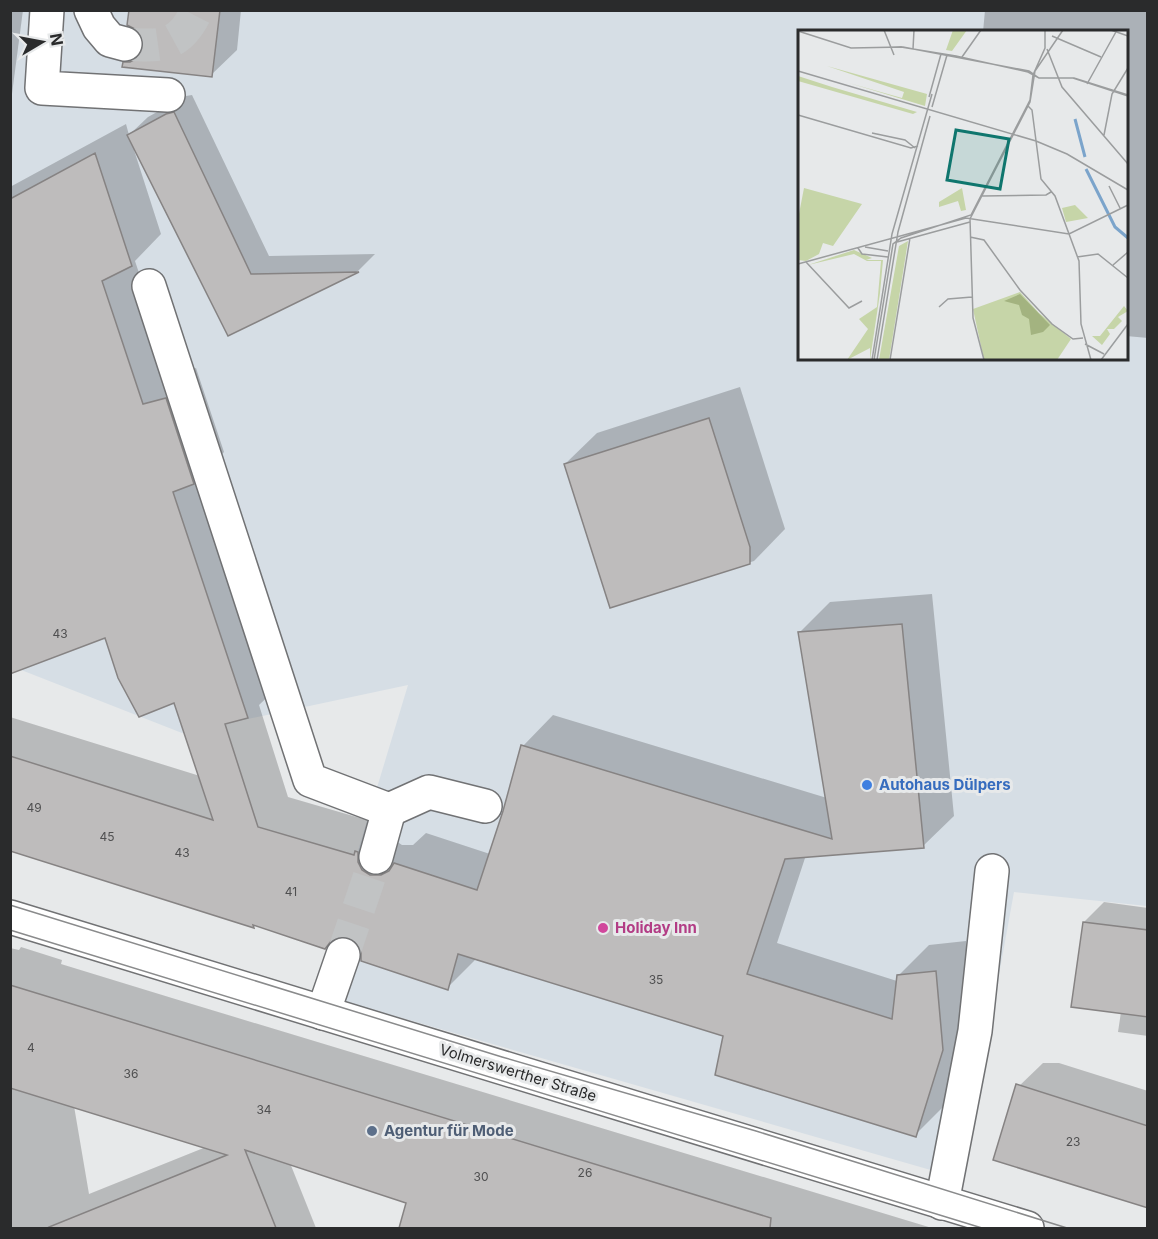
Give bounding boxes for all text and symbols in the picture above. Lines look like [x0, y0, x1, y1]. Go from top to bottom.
north arrow [12, 12, 72, 72]
inset map [798, 30, 1128, 360]
text: N [46, 32, 68, 47]
house number: 43 [52, 626, 68, 641]
place label: Autohaus Dülpers [879, 775, 1011, 794]
marker: Autohaus Dülpers [860, 778, 874, 792]
house number: 49 [26, 800, 42, 815]
house number: 45 [99, 829, 115, 844]
house number: 43 [174, 845, 190, 860]
house number: 41 [285, 884, 297, 899]
place label: Holiday Inn [615, 918, 697, 937]
marker: Holiday Inn [596, 921, 610, 935]
house number: 35 [649, 972, 663, 987]
house number: 4 [27, 1040, 35, 1055]
street label: Volmerswerther Straße [437, 1040, 599, 1105]
house number: 36 [124, 1066, 138, 1081]
house number: 34 [256, 1102, 272, 1117]
place label: Agentur für Mode [384, 1121, 514, 1140]
marker: Agentur für Mode [365, 1124, 379, 1138]
house number: 23 [1066, 1134, 1080, 1149]
house number: 26 [578, 1165, 592, 1180]
house number: 30 [474, 1169, 488, 1184]

